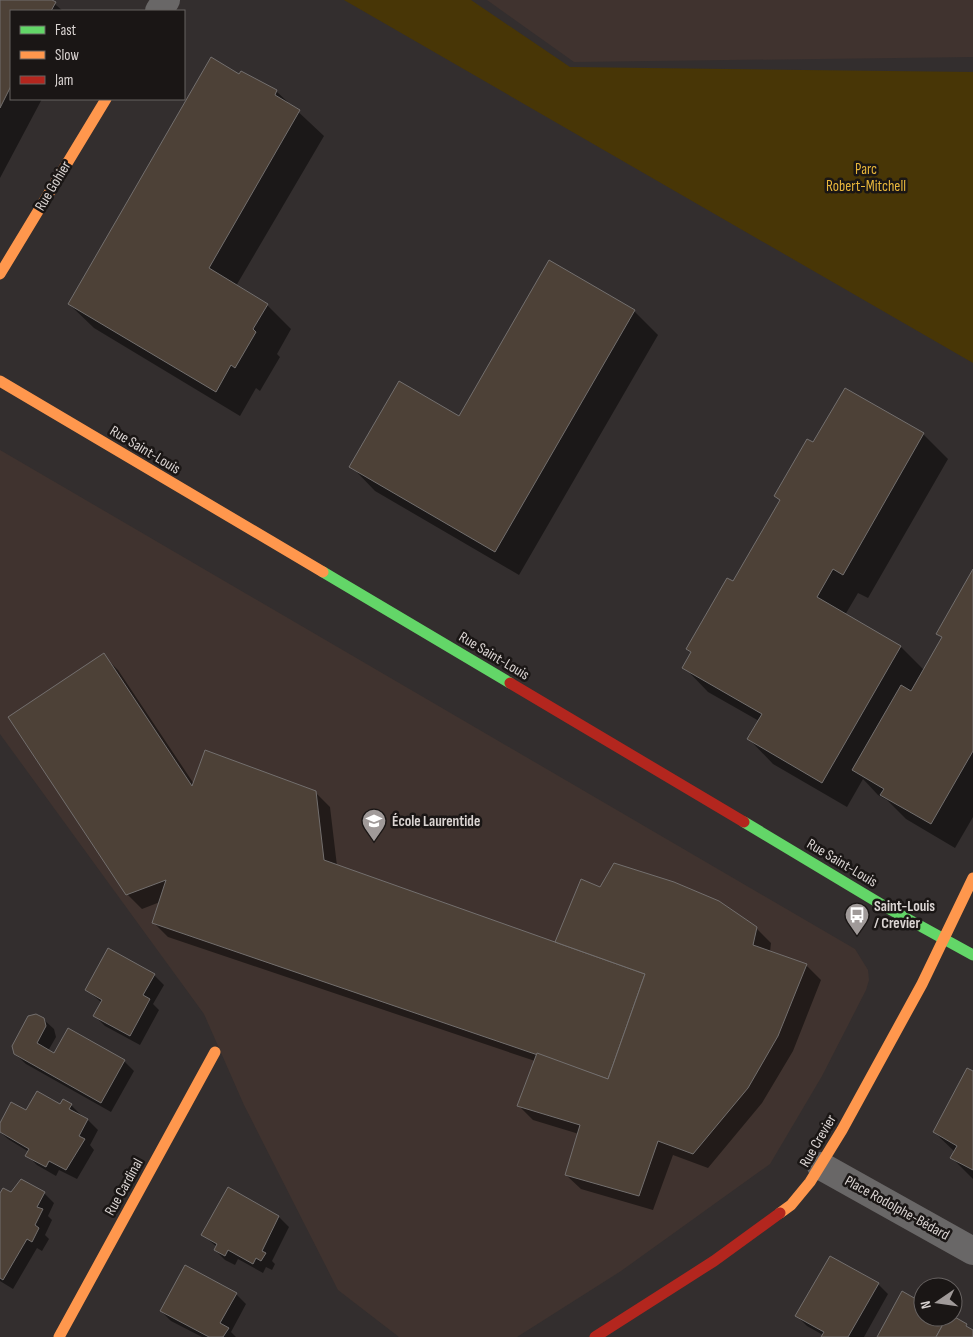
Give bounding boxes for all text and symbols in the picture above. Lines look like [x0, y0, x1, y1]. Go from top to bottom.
legend [10, 10, 185, 100]
text: Fast [55, 21, 77, 40]
text: Slow [55, 46, 79, 65]
text: Jam [54, 71, 73, 90]
street label: Rue Gohier [31, 157, 76, 214]
park label: Parc Robert-Mitchell [826, 160, 906, 196]
street label: Rue Saint-Louis [106, 421, 184, 479]
street label: Rue Saint-Louis [455, 627, 533, 685]
school or university icon: École Laurentide [361, 808, 387, 842]
place label: École Laurentide [392, 812, 480, 831]
street label: Rue Saint-Louis [803, 834, 881, 892]
place label: Saint-Louis / Crevier [874, 897, 935, 933]
bus stop icon: Saint-Louis / Crevier [844, 902, 870, 936]
street label: Rue Crevier [795, 1111, 841, 1171]
street label: Rue Cardinal [101, 1155, 147, 1219]
street label: Place Rodolphe-Bédard [841, 1171, 953, 1245]
north arrow [913, 1277, 963, 1327]
text: N [917, 1299, 935, 1310]

